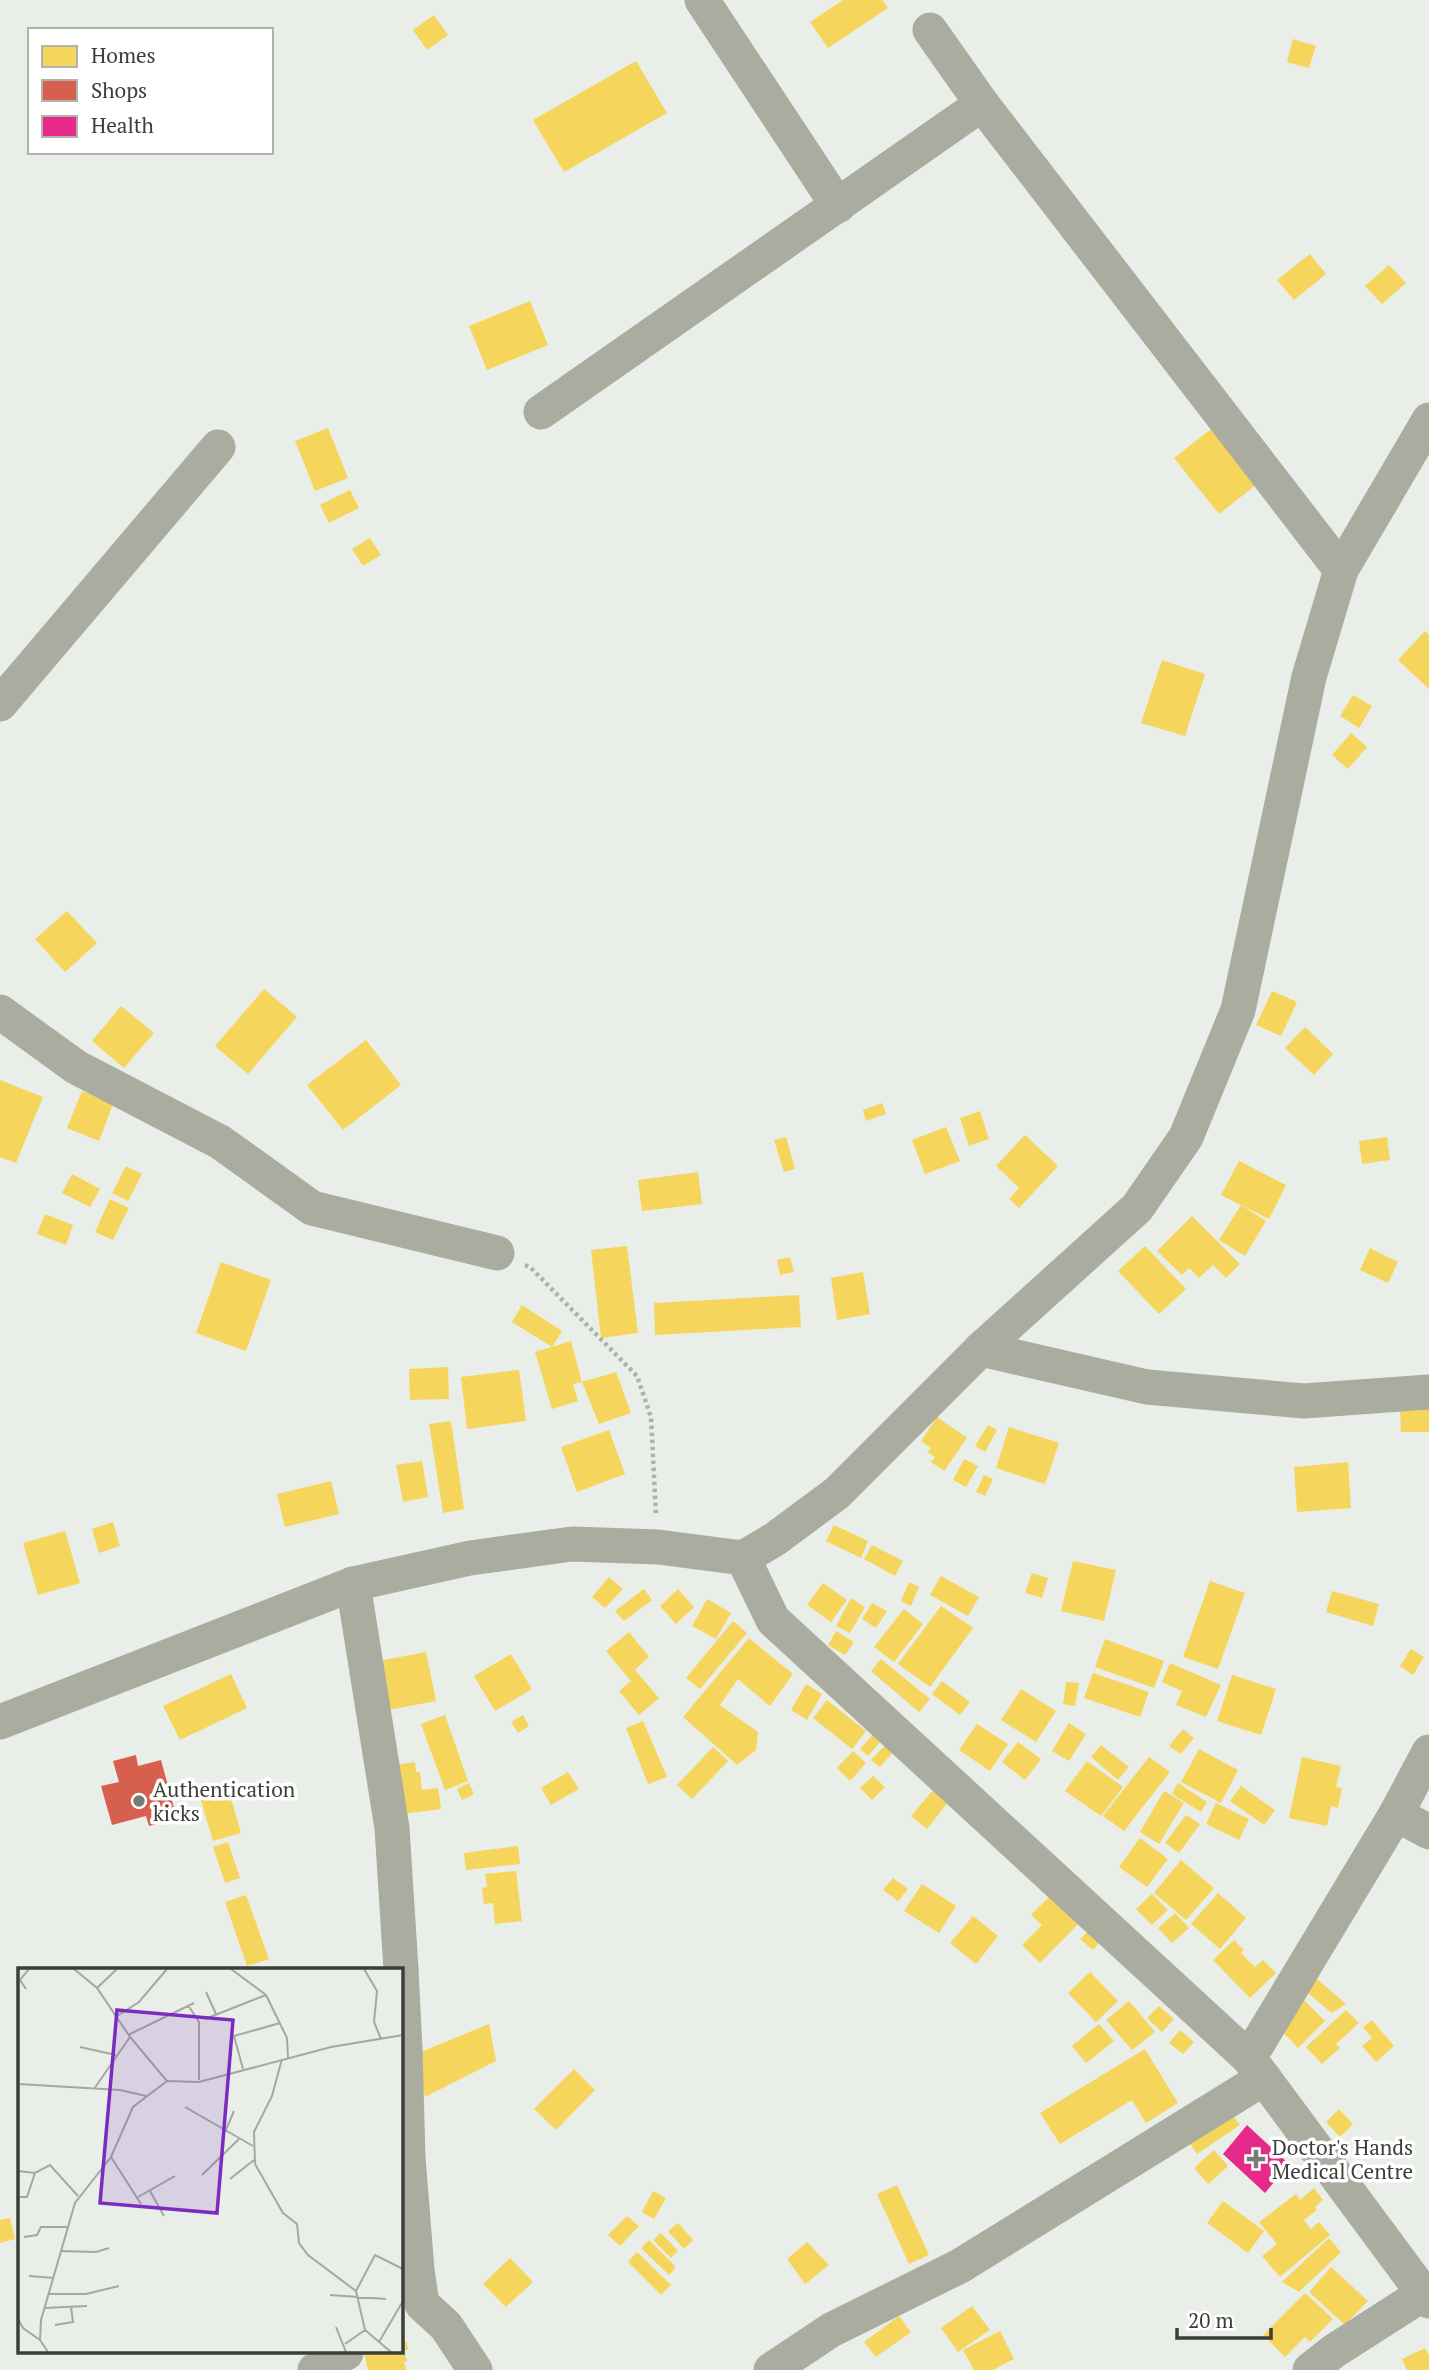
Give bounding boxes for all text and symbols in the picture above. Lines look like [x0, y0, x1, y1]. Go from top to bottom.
legend [28, 28, 273, 154]
text: Homes [91, 41, 156, 69]
text: Shops [91, 76, 147, 104]
text: Health [91, 111, 154, 139]
place label: Authentication kicks [153, 1775, 296, 1827]
marker: Authentication kicks [131, 1793, 147, 1809]
inset map [18, 1968, 402, 2352]
place label: Doctor's Hands Medical Centre [1272, 2133, 1413, 2185]
marker: Doctor's Hands Medical Centre [1246, 2149, 1266, 2169]
scale bar [1177, 2296, 1272, 2340]
text: 20 m [1188, 2306, 1234, 2334]

